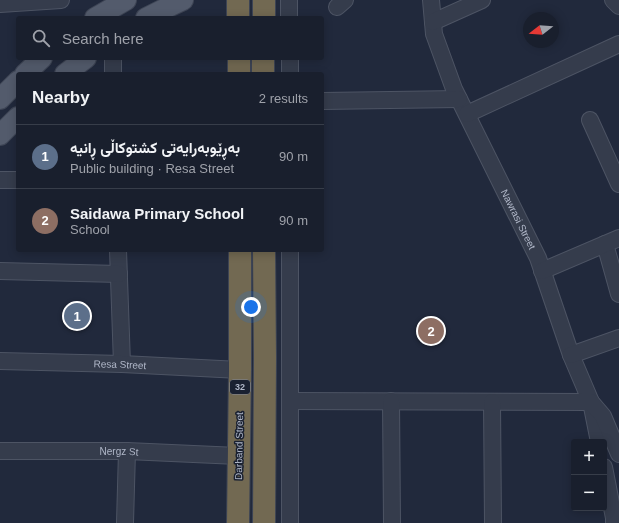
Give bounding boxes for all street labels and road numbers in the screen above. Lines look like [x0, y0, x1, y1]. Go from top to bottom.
street label: Nawrasi Street [499, 187, 538, 251]
street label: Resa Street [93, 358, 147, 371]
road number: 32 [230, 380, 250, 394]
street label: Darband Street [233, 412, 245, 480]
street label: Nergz St [100, 445, 139, 457]

